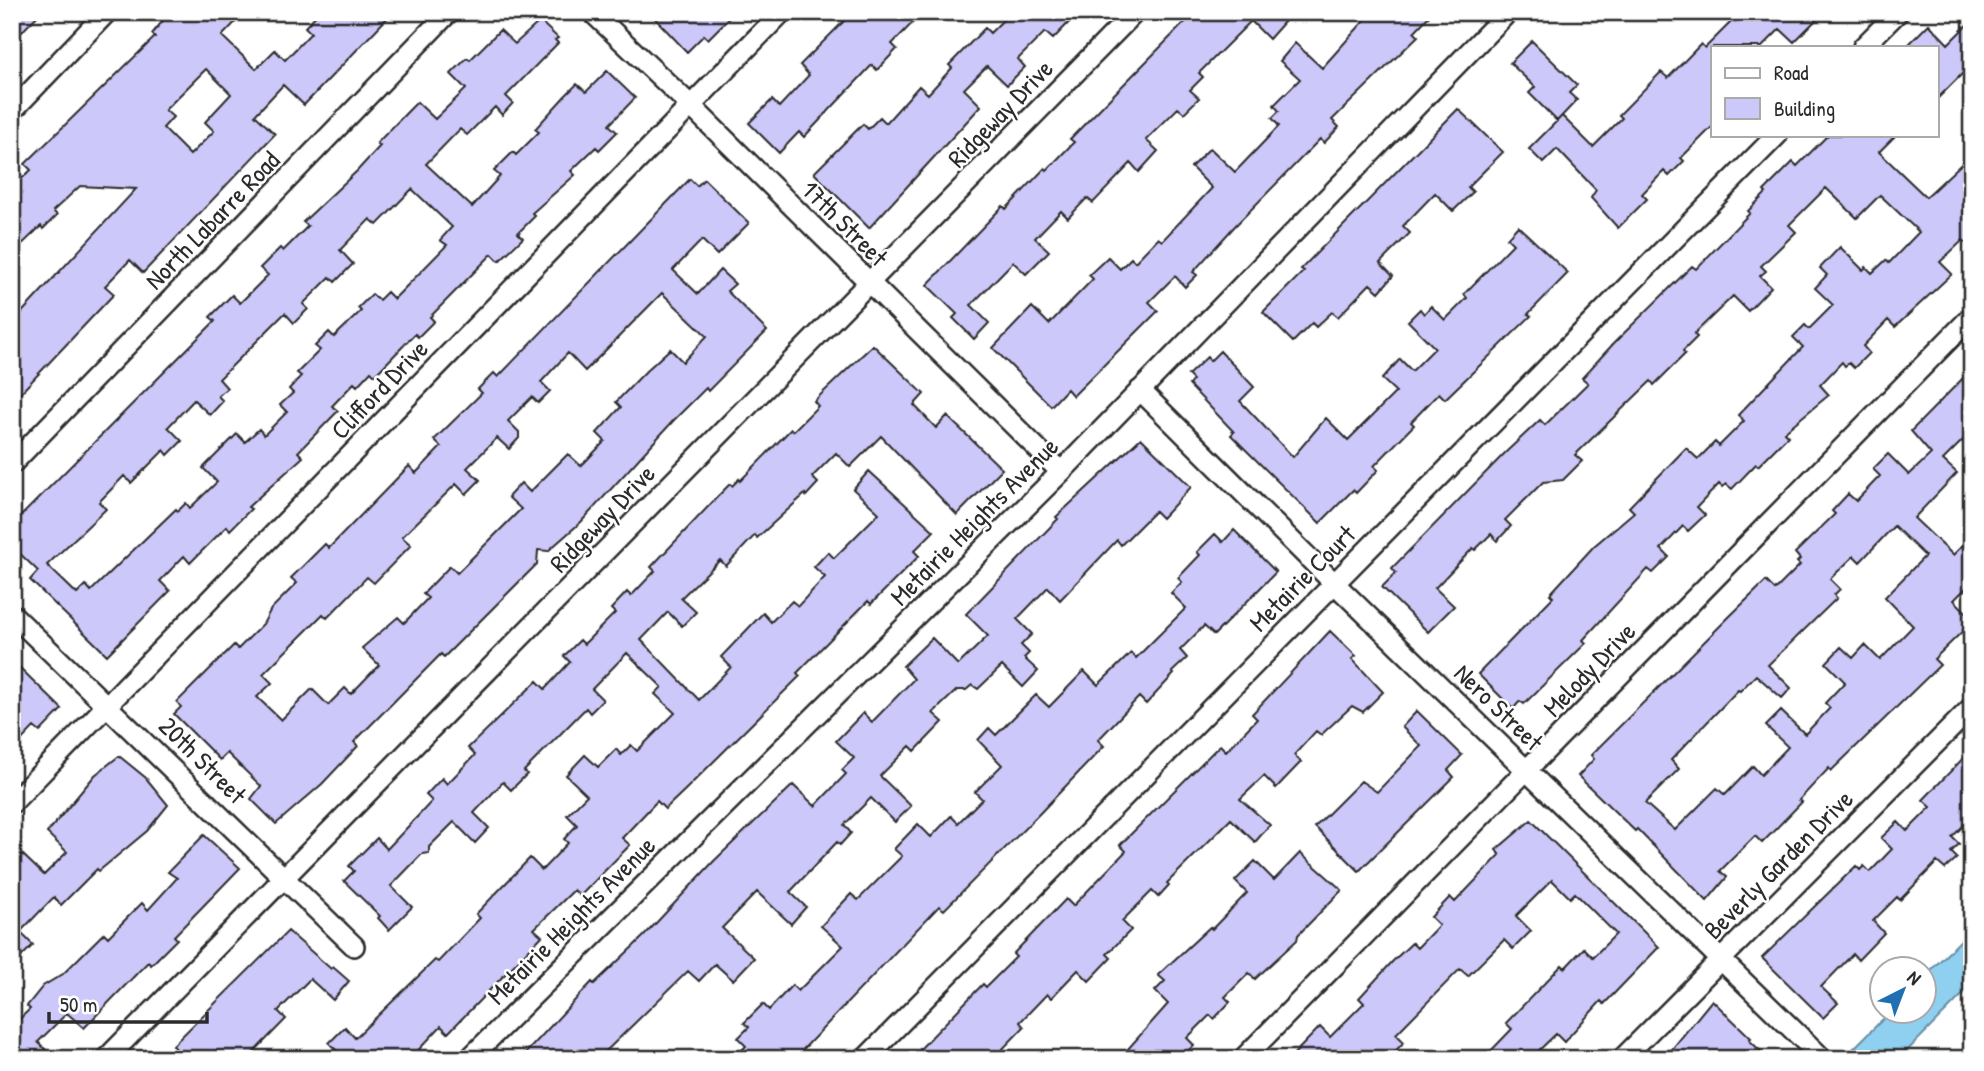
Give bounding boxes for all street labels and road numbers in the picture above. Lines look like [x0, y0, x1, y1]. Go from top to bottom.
street label: Ridgeway Drive [940, 51, 1060, 175]
street label: North Labarre Road [137, 143, 287, 297]
street label: 17th Street [794, 172, 897, 275]
street label: Clifford Drive [323, 331, 435, 447]
street label: Metairie Heights Avenue [882, 429, 1066, 613]
street label: Ridgeway Drive [542, 456, 662, 580]
street label: Metairie Court [1241, 516, 1364, 639]
street label: Melody Drive [1535, 614, 1643, 724]
street label: Nero Street [1447, 656, 1552, 759]
street label: 20th Street [152, 709, 255, 812]
street label: Beverly Garden Drive [1696, 782, 1860, 946]
street label: Metairie Heights Avenue [479, 828, 663, 1012]

